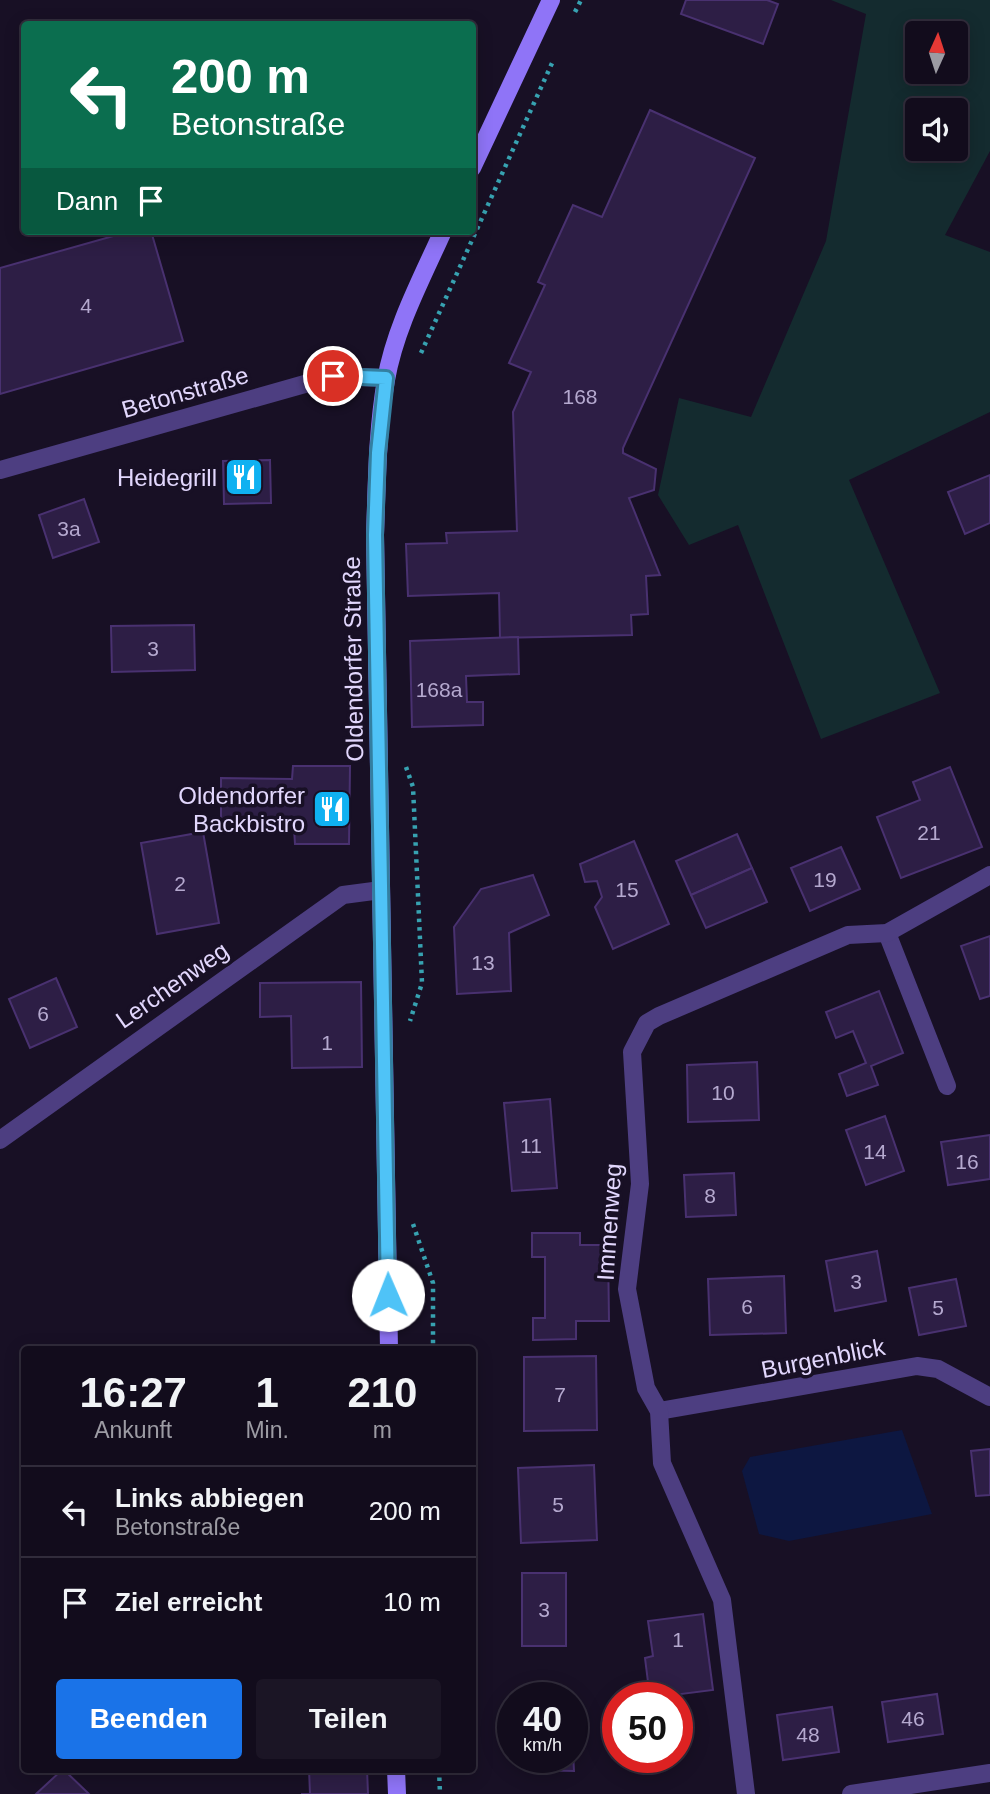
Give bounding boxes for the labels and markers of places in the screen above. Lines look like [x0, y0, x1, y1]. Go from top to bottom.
pin [303, 346, 363, 406]
restaurant icon: Heidegrill [223, 456, 265, 498]
place label: Heidegrill [117, 464, 217, 491]
place label: Oldendorfer Backbistro [178, 782, 305, 837]
restaurant icon: Oldendorfer Backbistro [311, 788, 353, 830]

